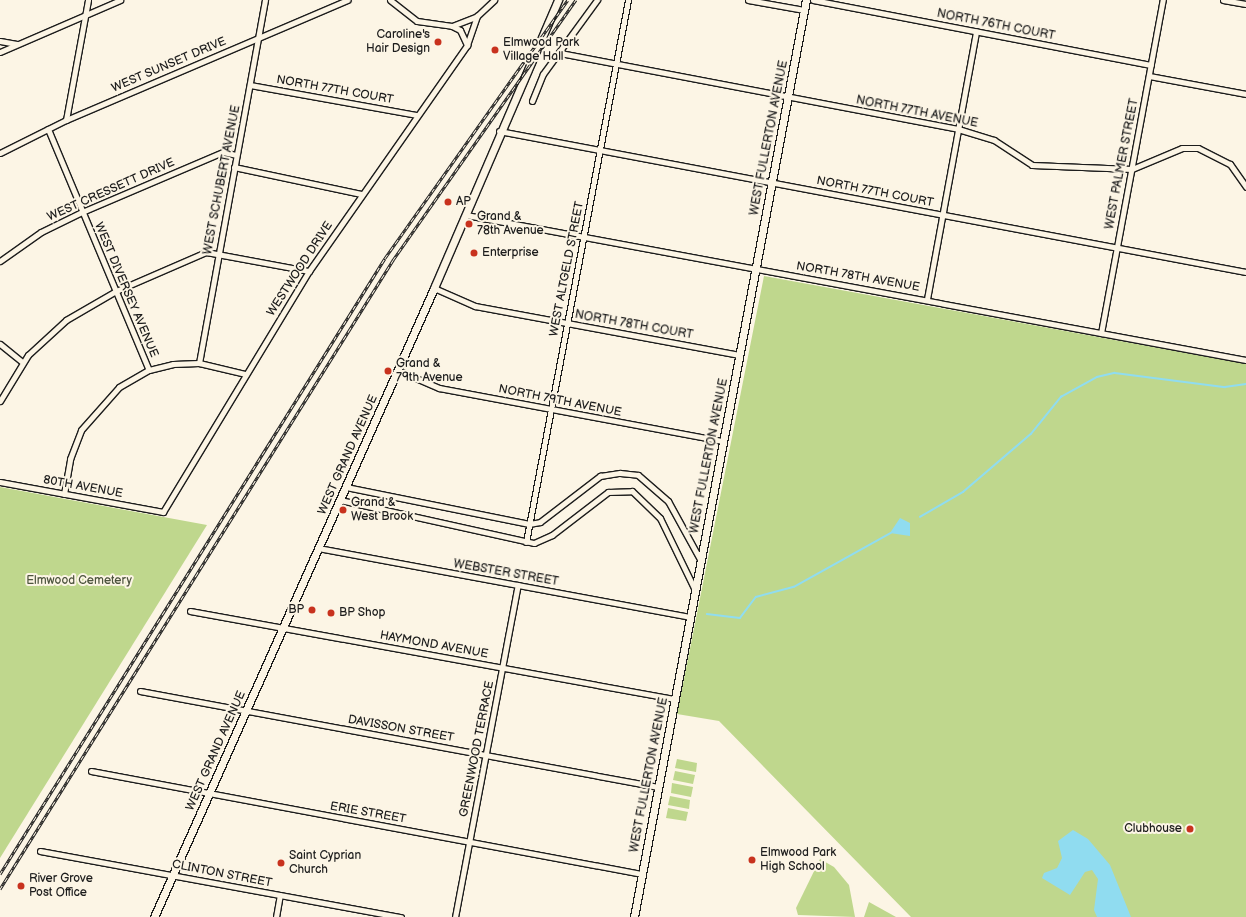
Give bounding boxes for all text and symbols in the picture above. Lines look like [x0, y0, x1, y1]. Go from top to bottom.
street label: NORTH 76TH COURT [935, 6, 1057, 44]
place label: Caroline's Hair Design [366, 28, 430, 56]
street label: WEST SUNSET DRIVE [109, 34, 229, 96]
place label: Elmwood Park Village Hall [503, 36, 579, 64]
marker: Caroline's Hair Design [433, 37, 443, 47]
marker: Elmwood Park Village Hall [490, 45, 500, 55]
street label: WEST FULLERTON AVENUE [747, 59, 791, 217]
street label: NORTH 77TH COURT [275, 73, 395, 107]
street label: NORTH 77TH AVENUE [855, 93, 979, 131]
street label: WEST PALMER STREET [1102, 97, 1142, 231]
street label: WEST SCHUBERT AVENUE [200, 104, 244, 256]
street label: WEST CRESSETT DRIVE [45, 155, 177, 225]
street label: NORTH 77TH COURT [815, 174, 935, 210]
place label: AP [456, 195, 471, 209]
marker: AP [443, 197, 453, 207]
street label: WEST ALTGELD STREET [547, 200, 587, 338]
place label: Grand & 78th Avenue [477, 210, 544, 238]
street label: WESTWOOD DRIVE [264, 219, 336, 319]
marker: Grand & 78th Avenue [464, 219, 474, 229]
street label: WEST DIVERSEY AVENUE [91, 220, 161, 360]
place label: Enterprise [482, 246, 539, 260]
marker: Enterprise [469, 248, 479, 258]
street label: NORTH 78TH AVENUE [795, 259, 921, 295]
street label: NORTH 78TH COURT [574, 307, 694, 343]
place label: Grand & 79th Avenue [396, 357, 463, 385]
marker: Grand & 79th Avenue [383, 366, 393, 376]
street label: WEST FULLERTON AVENUE [687, 377, 731, 535]
street label: NORTH 79TH AVENUE [497, 382, 623, 420]
street label: WEST GRAND AVENUE [315, 393, 381, 517]
street label: 80TH AVENUE [42, 473, 124, 501]
place label: Grand & West Brook [351, 496, 413, 524]
marker: Grand & West Brook [338, 505, 348, 515]
street label: WEBSTER STREET [452, 557, 560, 589]
park label: Elmwood Cemetery [26, 574, 132, 588]
place label: BP [288, 603, 304, 617]
marker: BP [307, 605, 317, 615]
place label: BP Shop [339, 606, 386, 620]
marker: BP Shop [326, 608, 336, 618]
street label: HAYMOND AVENUE [379, 628, 489, 662]
street label: GREENWOOD TERRACE [457, 680, 497, 818]
street label: WEST GRAND AVENUE [183, 689, 249, 813]
street label: WEST FULLERTON AVENUE [627, 696, 671, 854]
street label: DAVISSON STREET [347, 713, 455, 745]
street label: ERIE STREET [329, 799, 407, 827]
place label: Clubhouse [1124, 822, 1182, 836]
marker: Clubhouse [1185, 824, 1195, 834]
place label: Elmwood Park High School [760, 846, 836, 874]
place label: Saint Cyprian Church [289, 849, 361, 877]
marker: Elmwood Park High School [747, 855, 757, 865]
street label: CLINTON STREET [171, 857, 273, 891]
marker: Saint Cyprian Church [276, 858, 286, 868]
place label: River Grove Post Office [29, 872, 93, 900]
marker: River Grove Post Office [16, 881, 26, 891]

